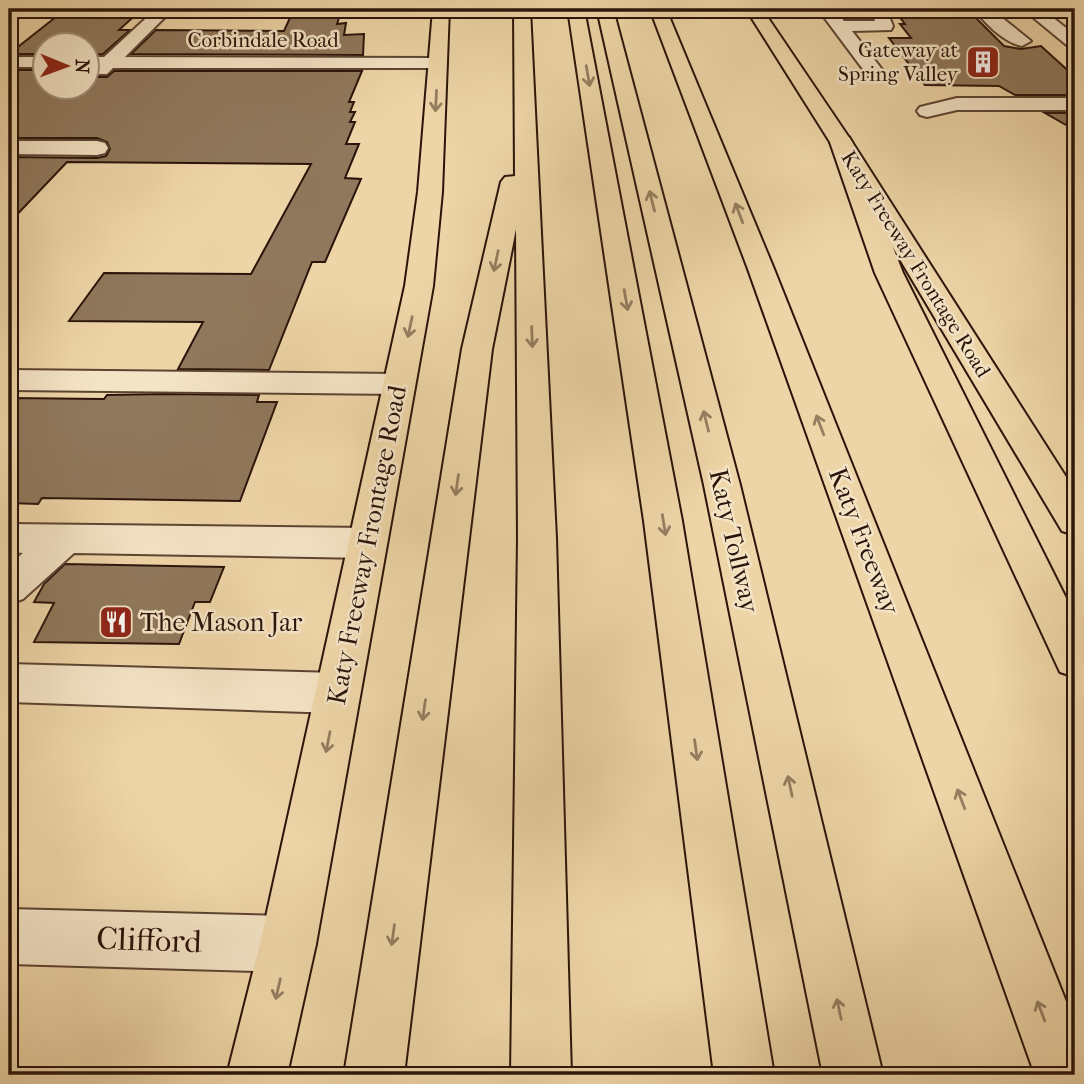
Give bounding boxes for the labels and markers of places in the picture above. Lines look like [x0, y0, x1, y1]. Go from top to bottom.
place label: Gateway at Spring Valley [838, 38, 959, 86]
building icon: Gateway at Spring Valley [964, 43, 1002, 81]
restaurant icon: The Mason Jar [97, 603, 135, 641]
place label: The Mason Jar [140, 607, 302, 638]

